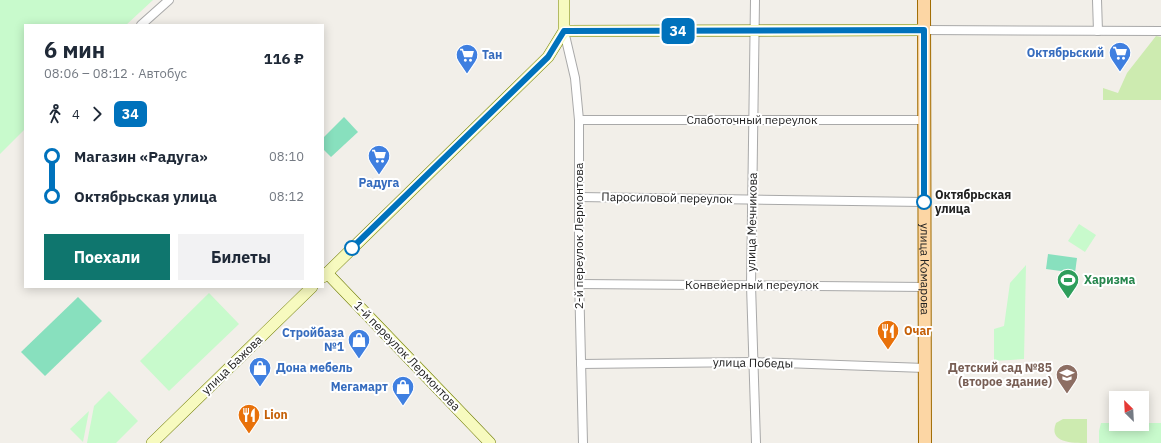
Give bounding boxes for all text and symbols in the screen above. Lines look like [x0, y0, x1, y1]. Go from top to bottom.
line badge: 34 [660, 18, 696, 44]
text: 34 [670, 22, 686, 40]
text: 6 мин [44, 35, 105, 64]
supermarket icon: Октябрьский [1107, 40, 1133, 73]
supermarket icon: Тан [454, 42, 480, 75]
place label: Октябрьский [1027, 45, 1104, 60]
place label: Тан [482, 47, 502, 62]
text: 116 ₽ [264, 49, 304, 68]
text: 08:06 – 08:12 · Автобус [44, 65, 187, 82]
icon: walk [44, 103, 66, 125]
icon: forward [86, 103, 108, 125]
text: 34 [122, 105, 139, 123]
text: 4 [72, 106, 80, 123]
street label: Слаботочный переулок [686, 112, 818, 127]
supermarket icon: Радуга [366, 143, 392, 176]
text: Магазин «Радуга» [74, 147, 208, 166]
text: 08:10 [269, 148, 304, 165]
street label: 2-й переулок Лермонтова [571, 162, 586, 309]
street label: улица Мечникова [743, 172, 760, 272]
place label: Радуга [359, 175, 400, 190]
text: Октябрьская улица [74, 187, 217, 206]
place label: Октябрьская улица [935, 187, 1011, 216]
text: 08:12 [269, 188, 304, 205]
street label: Паросиловой переулок [601, 189, 733, 206]
marker: Октябрьская улица [916, 194, 932, 210]
street label: улица Комарова [918, 223, 933, 316]
button: Поехали [44, 234, 170, 280]
button: Билеты [178, 234, 304, 280]
unlabelled marker [344, 240, 360, 256]
sports icon: Харизма [1055, 267, 1081, 300]
place label: Харизма [1084, 272, 1136, 287]
street label: Конвейерный переулок [685, 277, 819, 292]
street label: 1-й переулок Лермонтова [351, 298, 464, 414]
restaurant icon: Очаг [875, 318, 901, 351]
place label: Очаг [904, 323, 932, 338]
place label: Стройбаза №1 [282, 325, 344, 354]
shop icon: Стройбаза №1 [346, 327, 372, 360]
street label: улица Бажова [198, 331, 266, 397]
street label: улица Победы [713, 354, 793, 371]
shop icon: Дона мебель [247, 355, 273, 388]
place label: Дона мебель [276, 360, 353, 375]
place label: Детский сад №85 (второе здание) [948, 360, 1052, 389]
school or university icon: Детский сад №85 (второе здание) [1054, 362, 1080, 395]
shop icon: Мегамарт [390, 374, 416, 407]
place label: Мегамарт [331, 379, 388, 394]
north arrow [1109, 391, 1149, 431]
map controls [1109, 391, 1149, 431]
restaurant icon: Lion [236, 402, 262, 435]
place label: Lion [264, 407, 288, 422]

